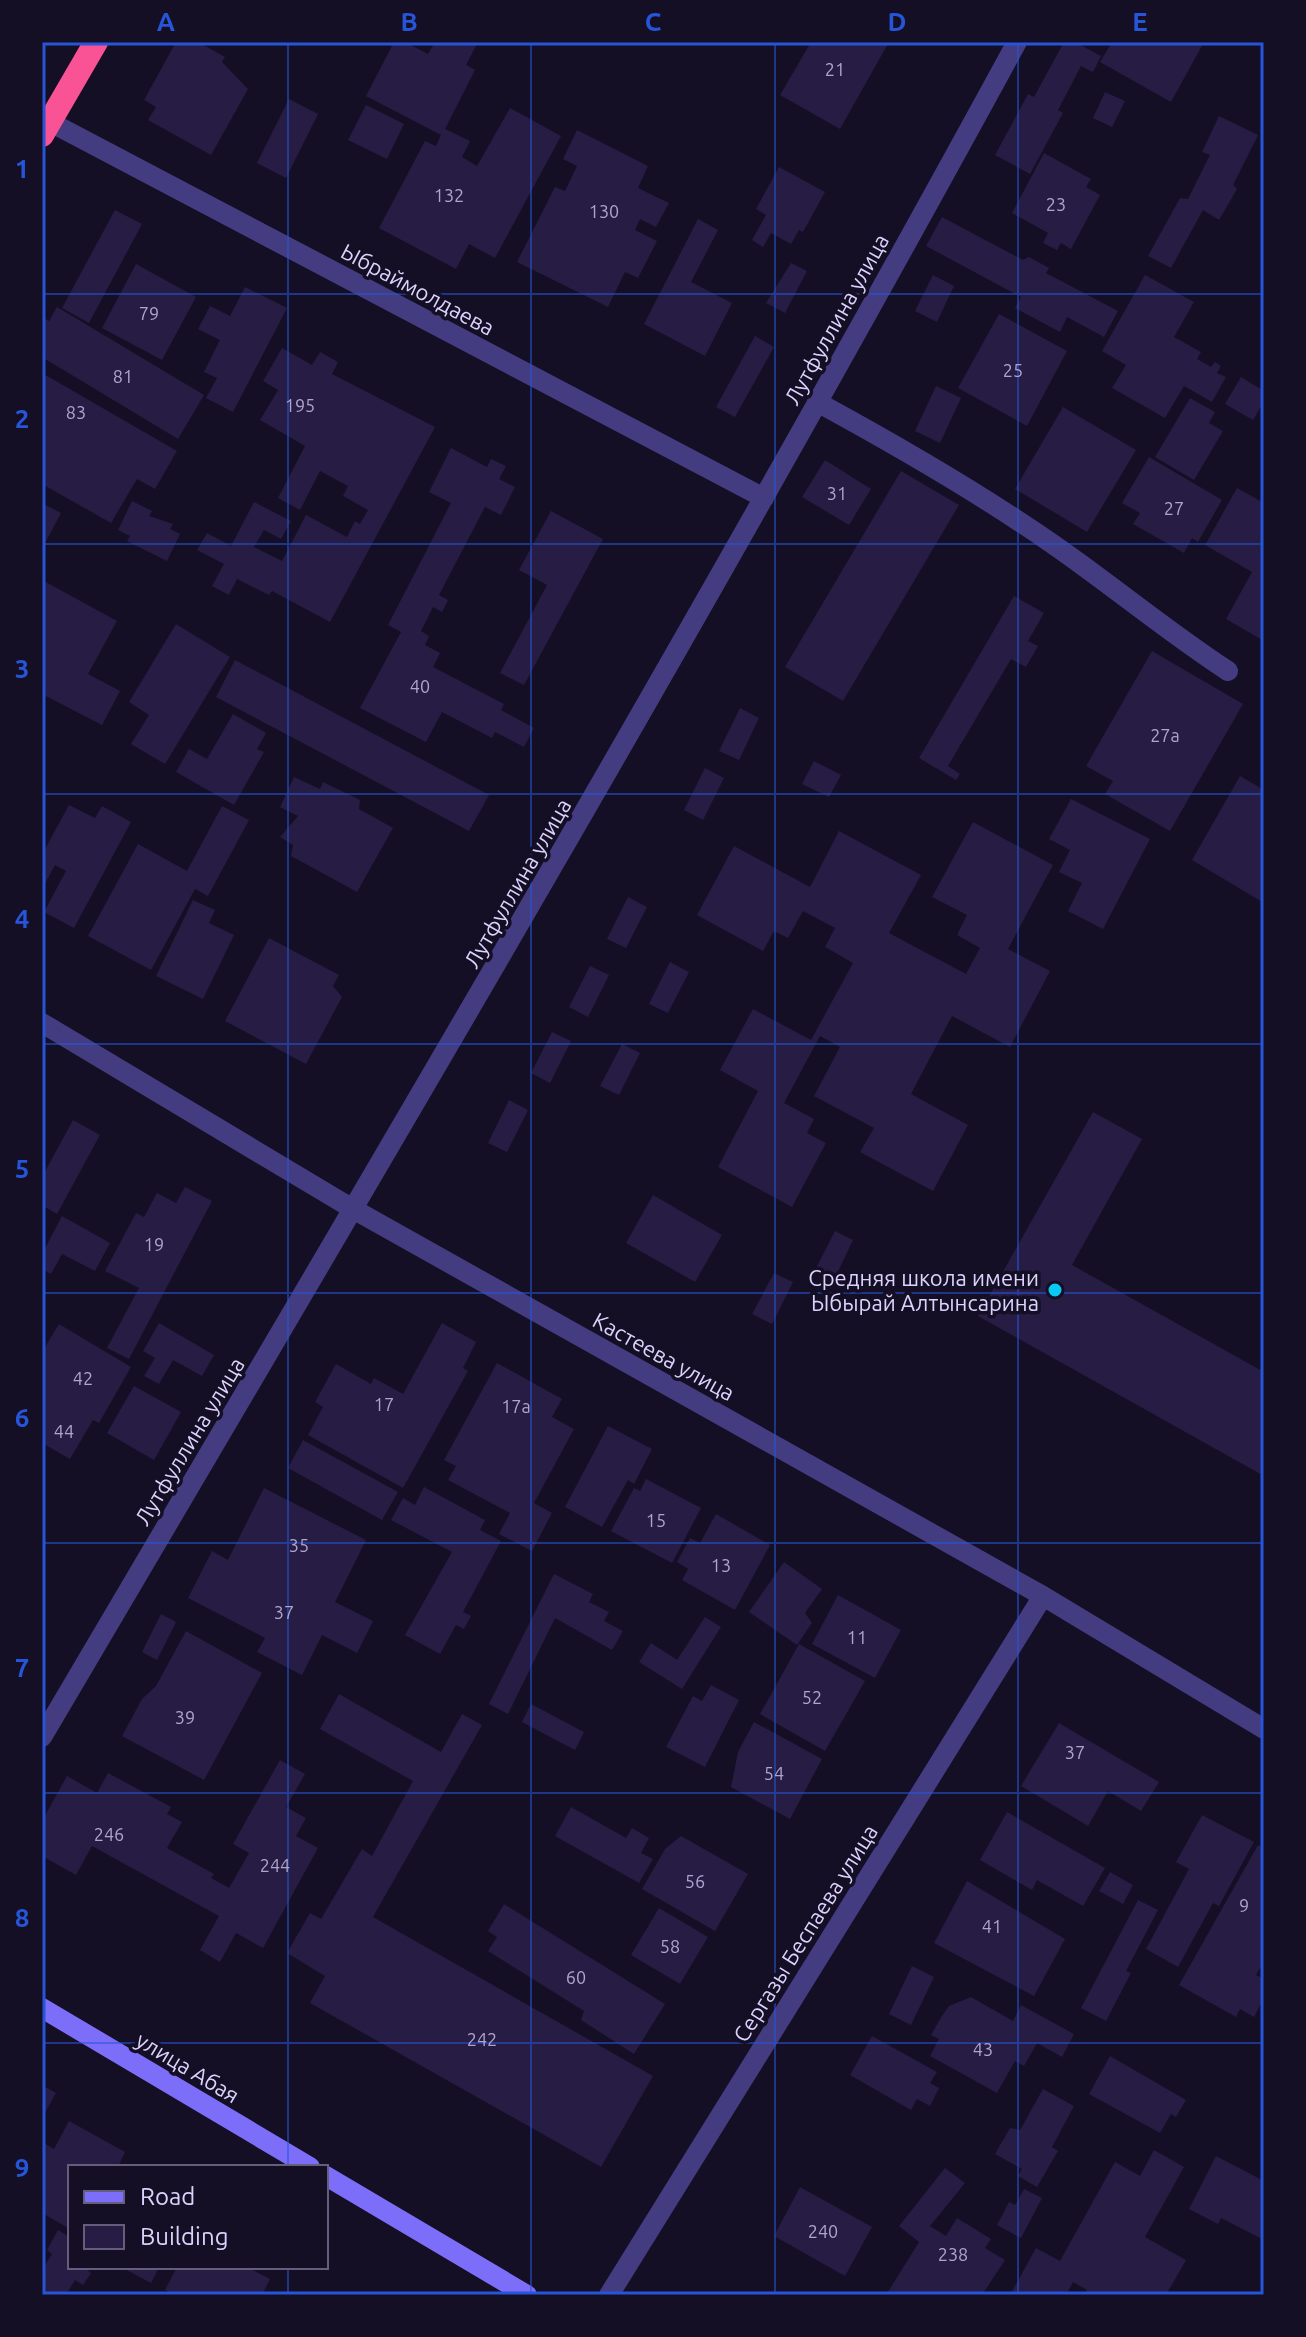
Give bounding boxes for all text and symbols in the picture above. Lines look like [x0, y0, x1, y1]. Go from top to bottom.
text: A [157, 7, 176, 36]
text: B [400, 7, 418, 36]
text: C [645, 7, 662, 36]
text: D [888, 7, 906, 36]
text: E [1132, 7, 1148, 36]
house number: 21 [825, 59, 845, 79]
text: 1 [15, 154, 29, 183]
house number: 132 [434, 185, 464, 205]
house number: 23 [1046, 194, 1066, 214]
house number: 130 [589, 201, 619, 221]
street label: Лутфуллина улица [779, 229, 893, 409]
street label: Ыбраймолдаева [337, 238, 499, 340]
house number: 79 [139, 303, 159, 323]
house number: 25 [1003, 360, 1023, 380]
house number: 81 [113, 366, 133, 386]
house number: 195 [285, 395, 315, 415]
house number: 83 [66, 402, 86, 422]
text: 2 [15, 404, 29, 433]
house number: 31 [827, 483, 847, 503]
house number: 27 [1164, 498, 1184, 518]
text: 3 [15, 654, 29, 683]
house number: 40 [410, 676, 430, 696]
house number: 27а [1150, 725, 1180, 745]
street label: Лутфуллина улица [458, 794, 576, 972]
text: 4 [15, 904, 29, 933]
text: 5 [15, 1154, 29, 1183]
house number: 19 [144, 1234, 164, 1254]
place label: Средняя школа имени Ыбырай Алтынсарина [808, 1265, 1039, 1315]
marker: Средняя школа имени Ыбырай Алтынсарина [1046, 1281, 1064, 1299]
street label: Кастеева улица [589, 1307, 739, 1405]
street label: Лутфуллина улица [129, 1353, 249, 1529]
house number: 42 [73, 1368, 93, 1388]
house number: 17 [374, 1394, 394, 1414]
house number: 17а [501, 1396, 531, 1416]
text: 6 [15, 1403, 29, 1432]
house number: 44 [54, 1421, 74, 1441]
house number: 15 [646, 1510, 666, 1530]
house number: 35 [289, 1535, 309, 1555]
house number: 13 [711, 1555, 731, 1575]
house number: 37 [274, 1602, 294, 1622]
house number: 11 [847, 1627, 867, 1647]
text: 7 [15, 1653, 29, 1682]
house number: 52 [802, 1687, 822, 1707]
house number: 39 [175, 1707, 195, 1727]
house number: 37 [1065, 1742, 1085, 1762]
house number: 54 [764, 1763, 784, 1783]
street label: Сергазы Беспаева улица [728, 1820, 882, 2046]
house number: 246 [94, 1824, 124, 1844]
house number: 244 [260, 1855, 290, 1875]
house number: 56 [685, 1871, 705, 1891]
house number: 9 [1239, 1895, 1249, 1915]
text: 8 [15, 1903, 29, 1932]
house number: 41 [982, 1916, 1002, 1936]
house number: 58 [660, 1936, 680, 1956]
house number: 60 [566, 1967, 586, 1987]
street label: улица Абая [132, 2027, 244, 2107]
house number: 242 [467, 2029, 497, 2049]
house number: 43 [973, 2039, 993, 2059]
text: 9 [15, 2153, 29, 2182]
legend [68, 2165, 328, 2269]
text: Road [140, 2183, 195, 2210]
house number: 240 [808, 2221, 838, 2241]
text: Building [140, 2223, 228, 2250]
house number: 238 [938, 2244, 968, 2264]

